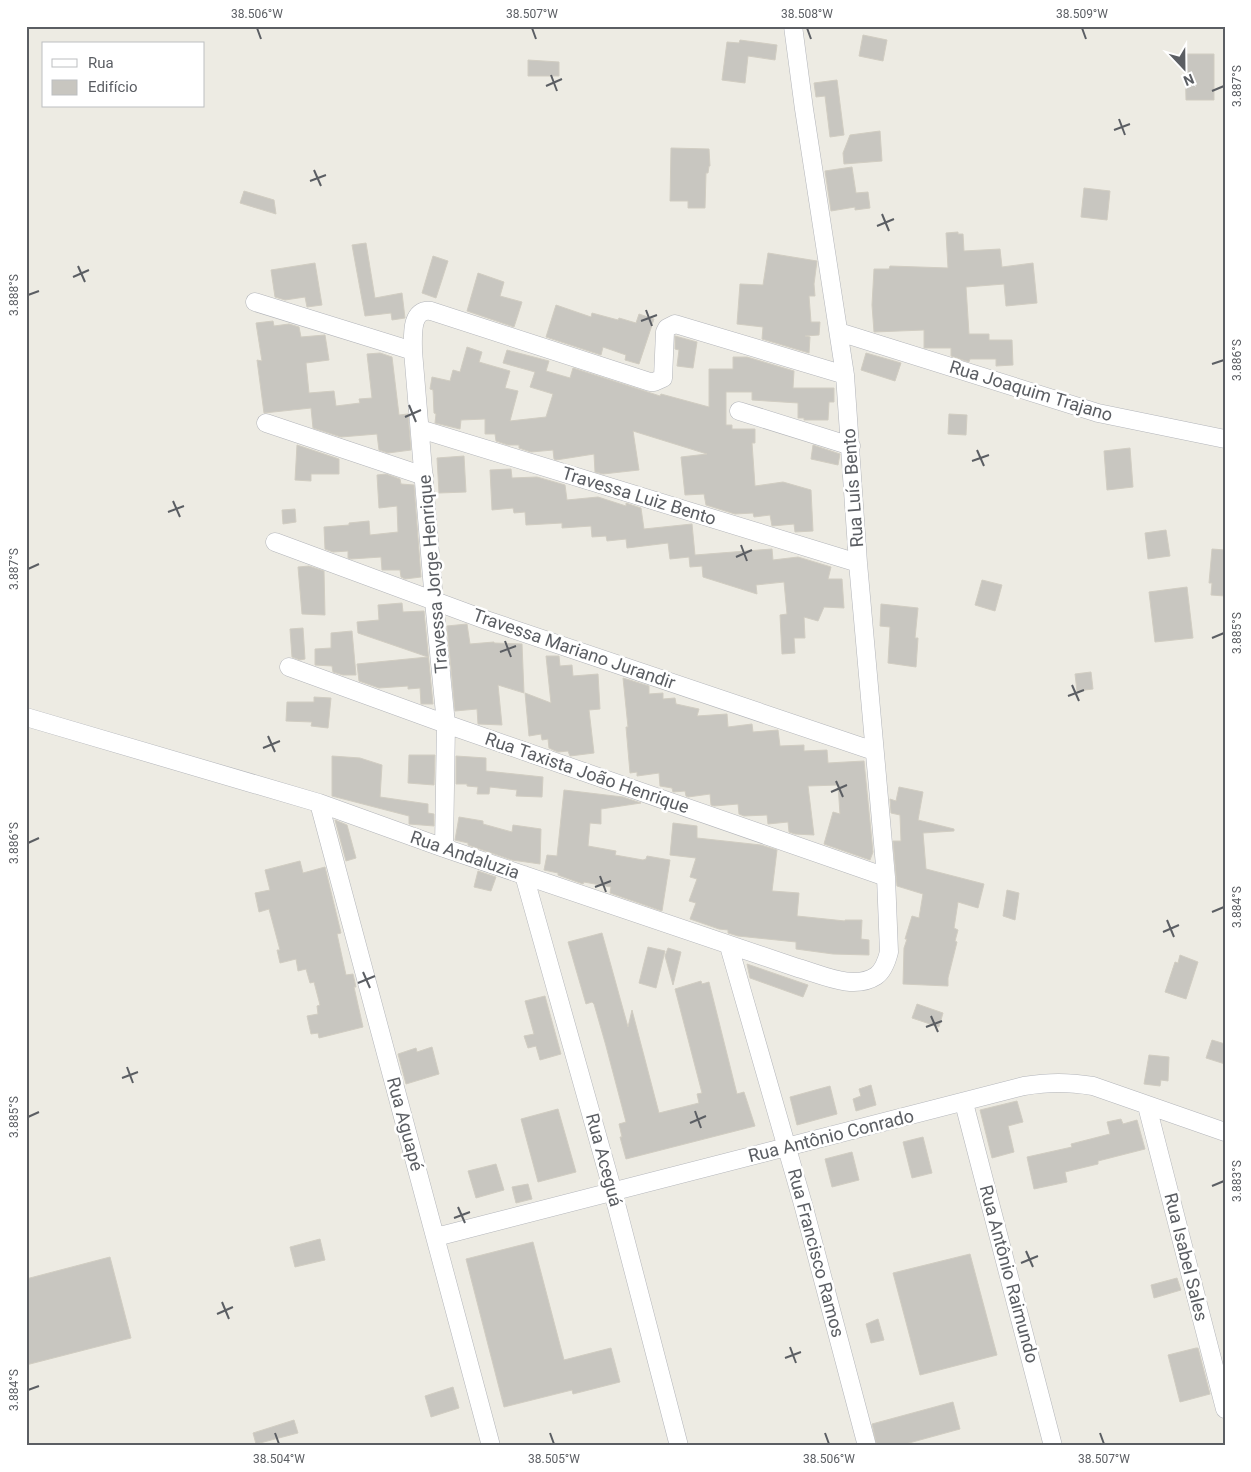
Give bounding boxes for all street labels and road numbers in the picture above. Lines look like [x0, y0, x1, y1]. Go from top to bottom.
street label: Rua Joaquim Trajano [947, 356, 1115, 425]
street label: Rua Luís Bento [838, 428, 867, 548]
street label: Travessa Luiz Bento [559, 462, 719, 529]
street label: Travessa Jorge Henrique [413, 474, 452, 674]
street label: Travessa Mariano Jurandir [470, 604, 678, 693]
street label: Rua Taxista João Henrique [482, 728, 692, 817]
street label: Rua Andaluzia [408, 826, 523, 883]
street label: Rua Aguapé [383, 1075, 428, 1173]
street label: Rua Antônio Conrado [746, 1105, 916, 1166]
street label: Rua Aceguá [582, 1111, 627, 1209]
street label: Rua Francisco Ramos [784, 1166, 849, 1340]
street label: Rua Antônio Raimundo [976, 1183, 1043, 1365]
street label: Rua Isabel Sales [1160, 1191, 1213, 1323]

